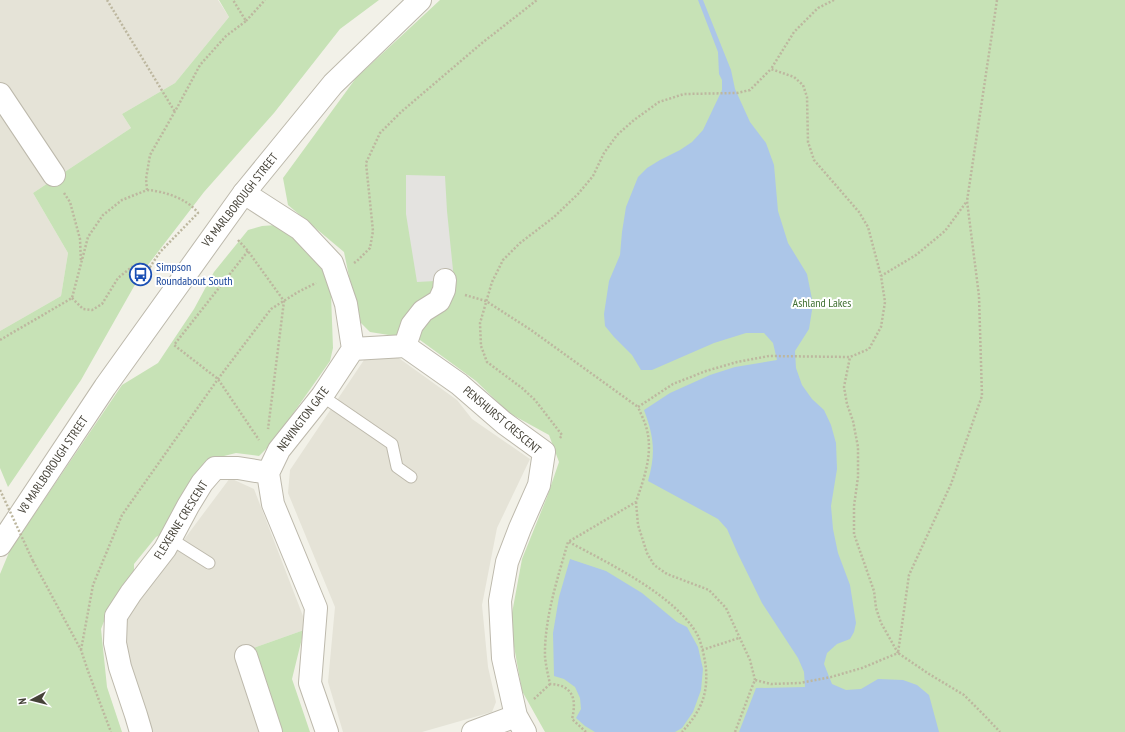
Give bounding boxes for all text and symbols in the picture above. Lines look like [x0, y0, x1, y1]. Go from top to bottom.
street label: V8 MARLBOROUGH STREET [198, 149, 281, 250]
place label: Simpson Roundabout South [156, 259, 233, 288]
bus stop icon: Simpson Roundabout South [128, 261, 154, 287]
park label: Ashland Lakes [793, 295, 851, 310]
street label: PENSHURST CRESCENT [460, 383, 545, 457]
street label: NEWINGTON GATE [274, 384, 332, 454]
street label: V8 MARLBOROUGH STREET [14, 412, 91, 517]
street label: FLEXERNE CRESCENT [150, 477, 211, 562]
north arrow [12, 680, 52, 720]
text: N [15, 697, 29, 705]

